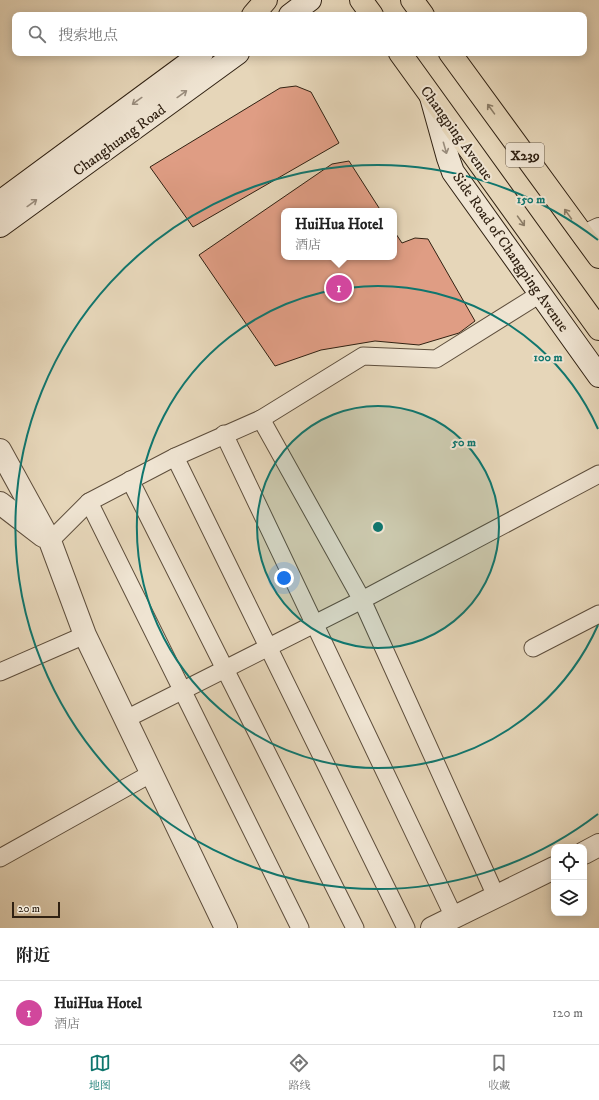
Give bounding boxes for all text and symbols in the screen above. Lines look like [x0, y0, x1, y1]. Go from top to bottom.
search box [12, 12, 587, 56]
icon: search [26, 23, 48, 45]
text: 搜索地点 [58, 26, 118, 45]
street label: Changping Avenue [416, 82, 497, 184]
one-way arrow [176, 90, 187, 98]
one-way arrow [132, 97, 143, 105]
street label: Changhuang Road [69, 100, 170, 180]
one-way arrow [487, 104, 495, 115]
one-way arrow [442, 141, 449, 154]
road number: X239 [506, 143, 544, 167]
street label: Side Road of Changping Avenue [448, 169, 573, 336]
text: 150 m [517, 192, 545, 207]
one-way arrow [26, 199, 37, 207]
popup [281, 208, 397, 260]
one-way arrow [564, 209, 572, 220]
text: HuiHua Hotel [295, 215, 383, 234]
one-way arrow [517, 215, 525, 226]
text: 酒店 [295, 237, 321, 253]
pin: 1 [326, 273, 352, 303]
text: 100 m [534, 350, 562, 365]
text: 50 m [451, 435, 476, 450]
centre of rings [371, 520, 385, 534]
your location [274, 568, 294, 588]
map controls [551, 844, 587, 916]
button: locate [551, 844, 587, 880]
button: layers [551, 880, 587, 916]
scale bar [12, 900, 60, 919]
text: 20 m [18, 902, 40, 916]
text: 附近 [16, 945, 50, 967]
text: HuiHua Hotel [54, 994, 142, 1013]
text: 1 [27, 1005, 31, 1021]
text: 120 m [552, 1005, 583, 1021]
text: 酒店 [54, 1016, 80, 1032]
tab: 地图 [89, 1052, 111, 1093]
tab: 路线 [288, 1052, 310, 1093]
tab: 收藏 [488, 1052, 510, 1093]

